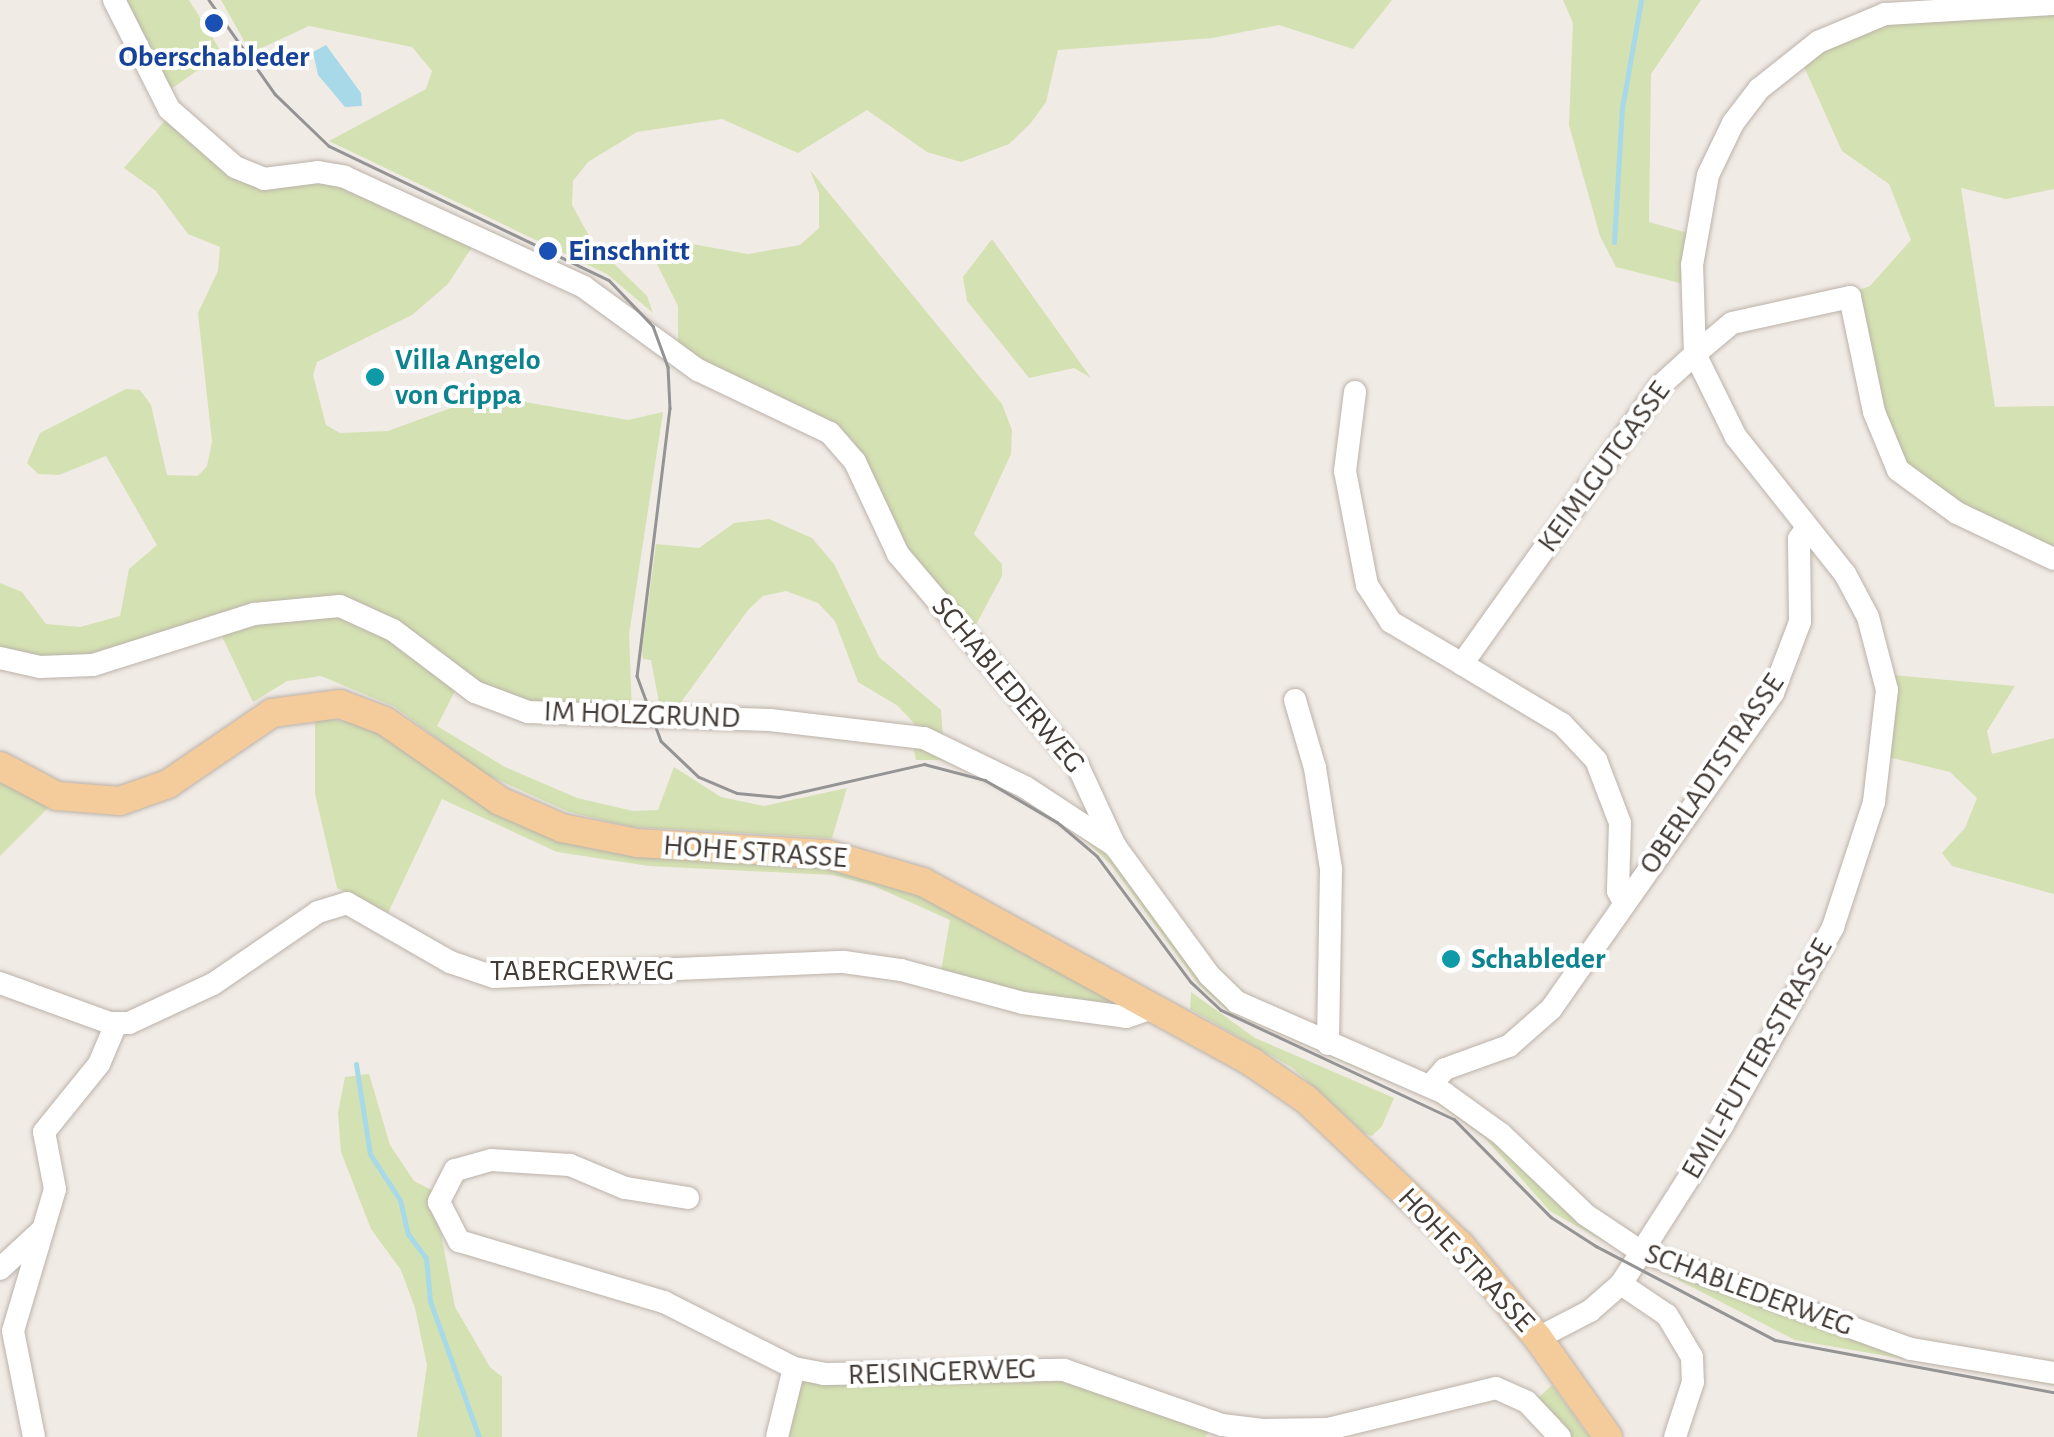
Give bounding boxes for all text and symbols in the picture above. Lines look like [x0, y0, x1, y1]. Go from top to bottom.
marker: Oberschableder [203, 12, 225, 34]
place label: Oberschableder [118, 39, 310, 75]
place label: Einschnitt [568, 233, 690, 269]
marker: Einschnitt [537, 240, 559, 262]
place label: Villa Angelo von Crippa [395, 342, 540, 412]
marker: Villa Angelo von Crippa [364, 366, 386, 388]
street label: KEIMLGUTGASSE [1530, 375, 1678, 559]
street label: SCHABLEDERWEG [924, 589, 1092, 781]
street label: OBERLADTSTRASSE [1632, 667, 1792, 881]
street label: IM HOLZGRUND [543, 694, 741, 736]
street label: HOHE STRASSE [662, 828, 848, 876]
street label: EMIL-FUTTER-STRASSE [1674, 932, 1840, 1186]
place label: Schableder [1471, 941, 1605, 977]
marker: Schableder [1440, 948, 1462, 970]
street label: TABERGERWEG [490, 953, 674, 989]
street label: HOHE STRASSE [1390, 1180, 1542, 1340]
street label: SCHABLEDERWEG [1640, 1236, 1858, 1344]
street label: REISINGERWEG [847, 1351, 1037, 1393]

